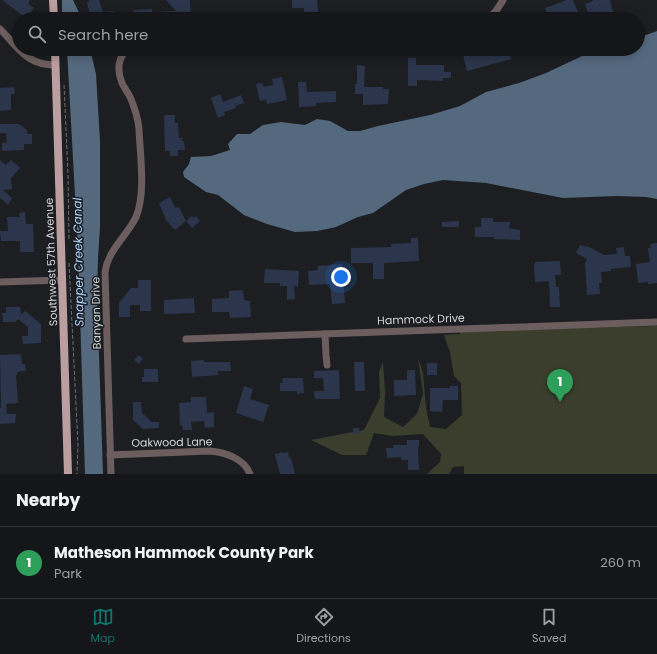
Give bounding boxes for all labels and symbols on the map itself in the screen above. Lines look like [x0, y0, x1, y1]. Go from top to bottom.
street label: Southwest 57th Avenue [41, 197, 61, 326]
water label: Snapper Creek Canal [68, 197, 88, 327]
your location [331, 267, 351, 287]
street label: Banyan Drive [87, 276, 105, 349]
street label: Hammock Drive [377, 309, 465, 329]
pin: 1 [547, 369, 573, 402]
street label: Oakwood Lane [131, 433, 213, 451]

